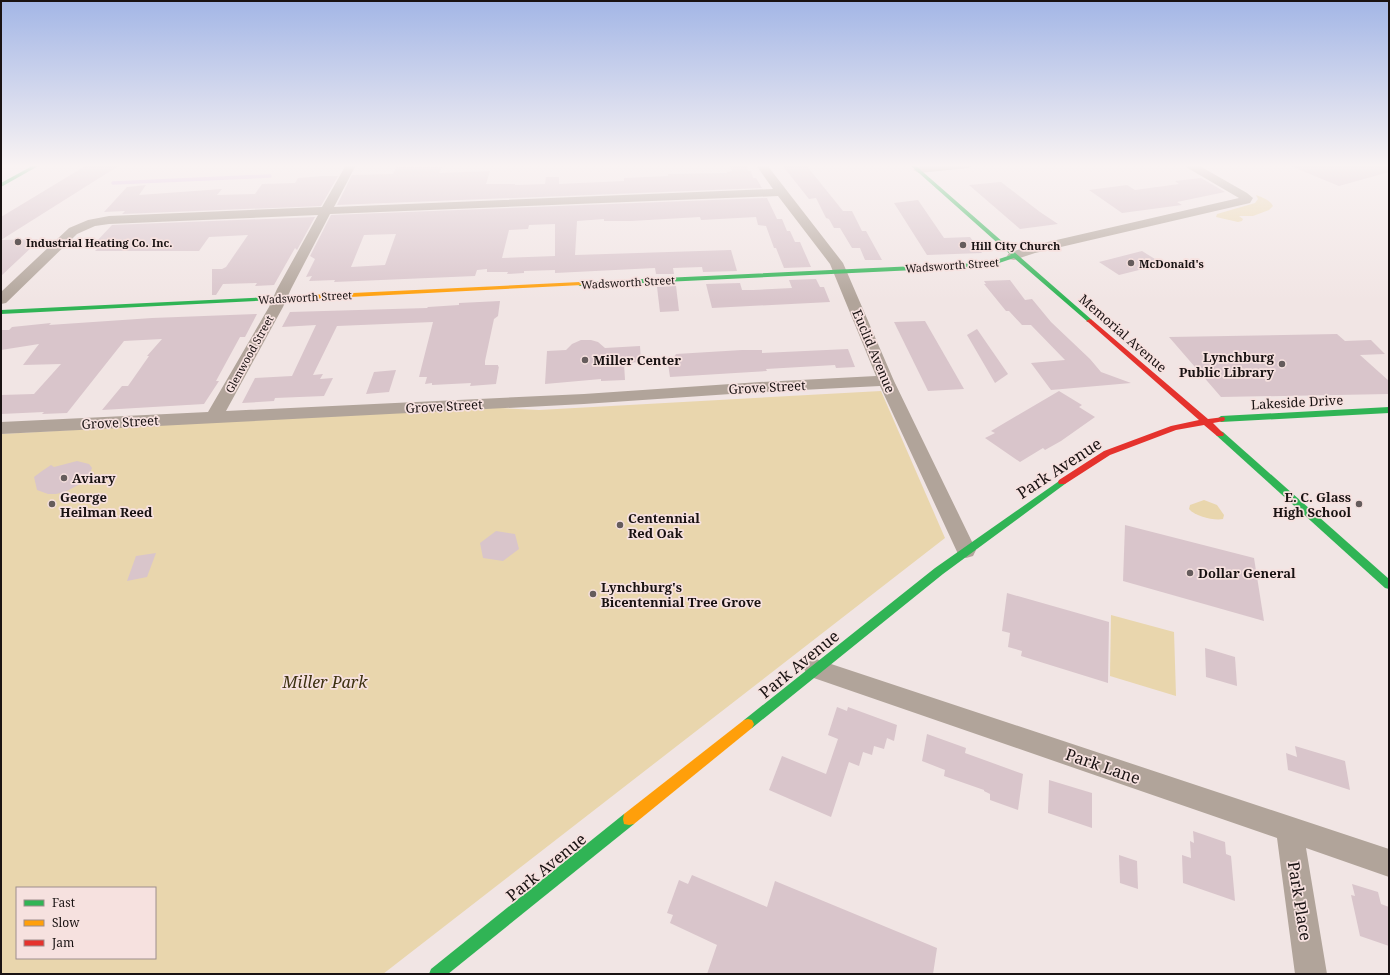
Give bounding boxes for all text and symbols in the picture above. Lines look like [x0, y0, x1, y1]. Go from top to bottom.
place label: Industrial Heating Co. Inc. [26, 235, 173, 250]
marker: Industrial Heating Co. Inc. [13, 237, 23, 247]
place label: Hill City Church [971, 238, 1061, 253]
marker: Hill City Church [958, 240, 968, 250]
street label: Wadsworth Street [905, 254, 1000, 276]
place label: McDonald's [1139, 256, 1204, 271]
marker: McDonald's [1126, 258, 1136, 268]
street label: Wadsworth Street [581, 272, 675, 292]
street label: Wadsworth Street [258, 287, 352, 307]
street label: Memorial Avenue [1075, 290, 1171, 376]
street label: Euclid Avenue [848, 307, 900, 395]
street label: Glenwood Street [221, 312, 277, 396]
place label: Lynchburg Public Library [1179, 348, 1275, 381]
place label: Miller Center [593, 351, 681, 369]
marker: Miller Center [580, 355, 590, 365]
marker: Lynchburg Public Library [1277, 359, 1287, 369]
street label: Grove Street [728, 376, 806, 398]
street label: Lakeside Drive [1250, 391, 1344, 413]
street label: Grove Street [405, 395, 483, 417]
street label: Grove Street [81, 411, 159, 433]
street label: Park Avenue [1012, 432, 1106, 504]
place label: Aviary [72, 469, 116, 487]
marker: Aviary [59, 473, 69, 483]
place label: George Heilman Reed [60, 488, 153, 521]
place label: E. C. Glass High School [1273, 488, 1351, 521]
marker: George Heilman Reed [47, 499, 57, 509]
marker: E. C. Glass High School [1354, 499, 1364, 509]
place label: Centennial Red Oak [628, 509, 700, 542]
marker: Centennial Red Oak [615, 520, 625, 530]
place label: Dollar General [1198, 564, 1296, 582]
marker: Dollar General [1185, 568, 1195, 578]
place label: Lynchburg's Bicentennial Tree Grove [601, 578, 761, 611]
marker: Lynchburg's Bicentennial Tree Grove [588, 589, 598, 599]
street label: Park Avenue [754, 625, 844, 703]
park label: Miller Park [282, 671, 368, 693]
street label: Park Lane [1063, 743, 1143, 789]
street label: Park Avenue [501, 828, 591, 906]
street label: Park Place [1283, 860, 1317, 942]
legend [16, 887, 156, 959]
text: Fast [52, 894, 75, 911]
text: Slow [52, 914, 80, 931]
text: Jam [51, 934, 74, 951]

